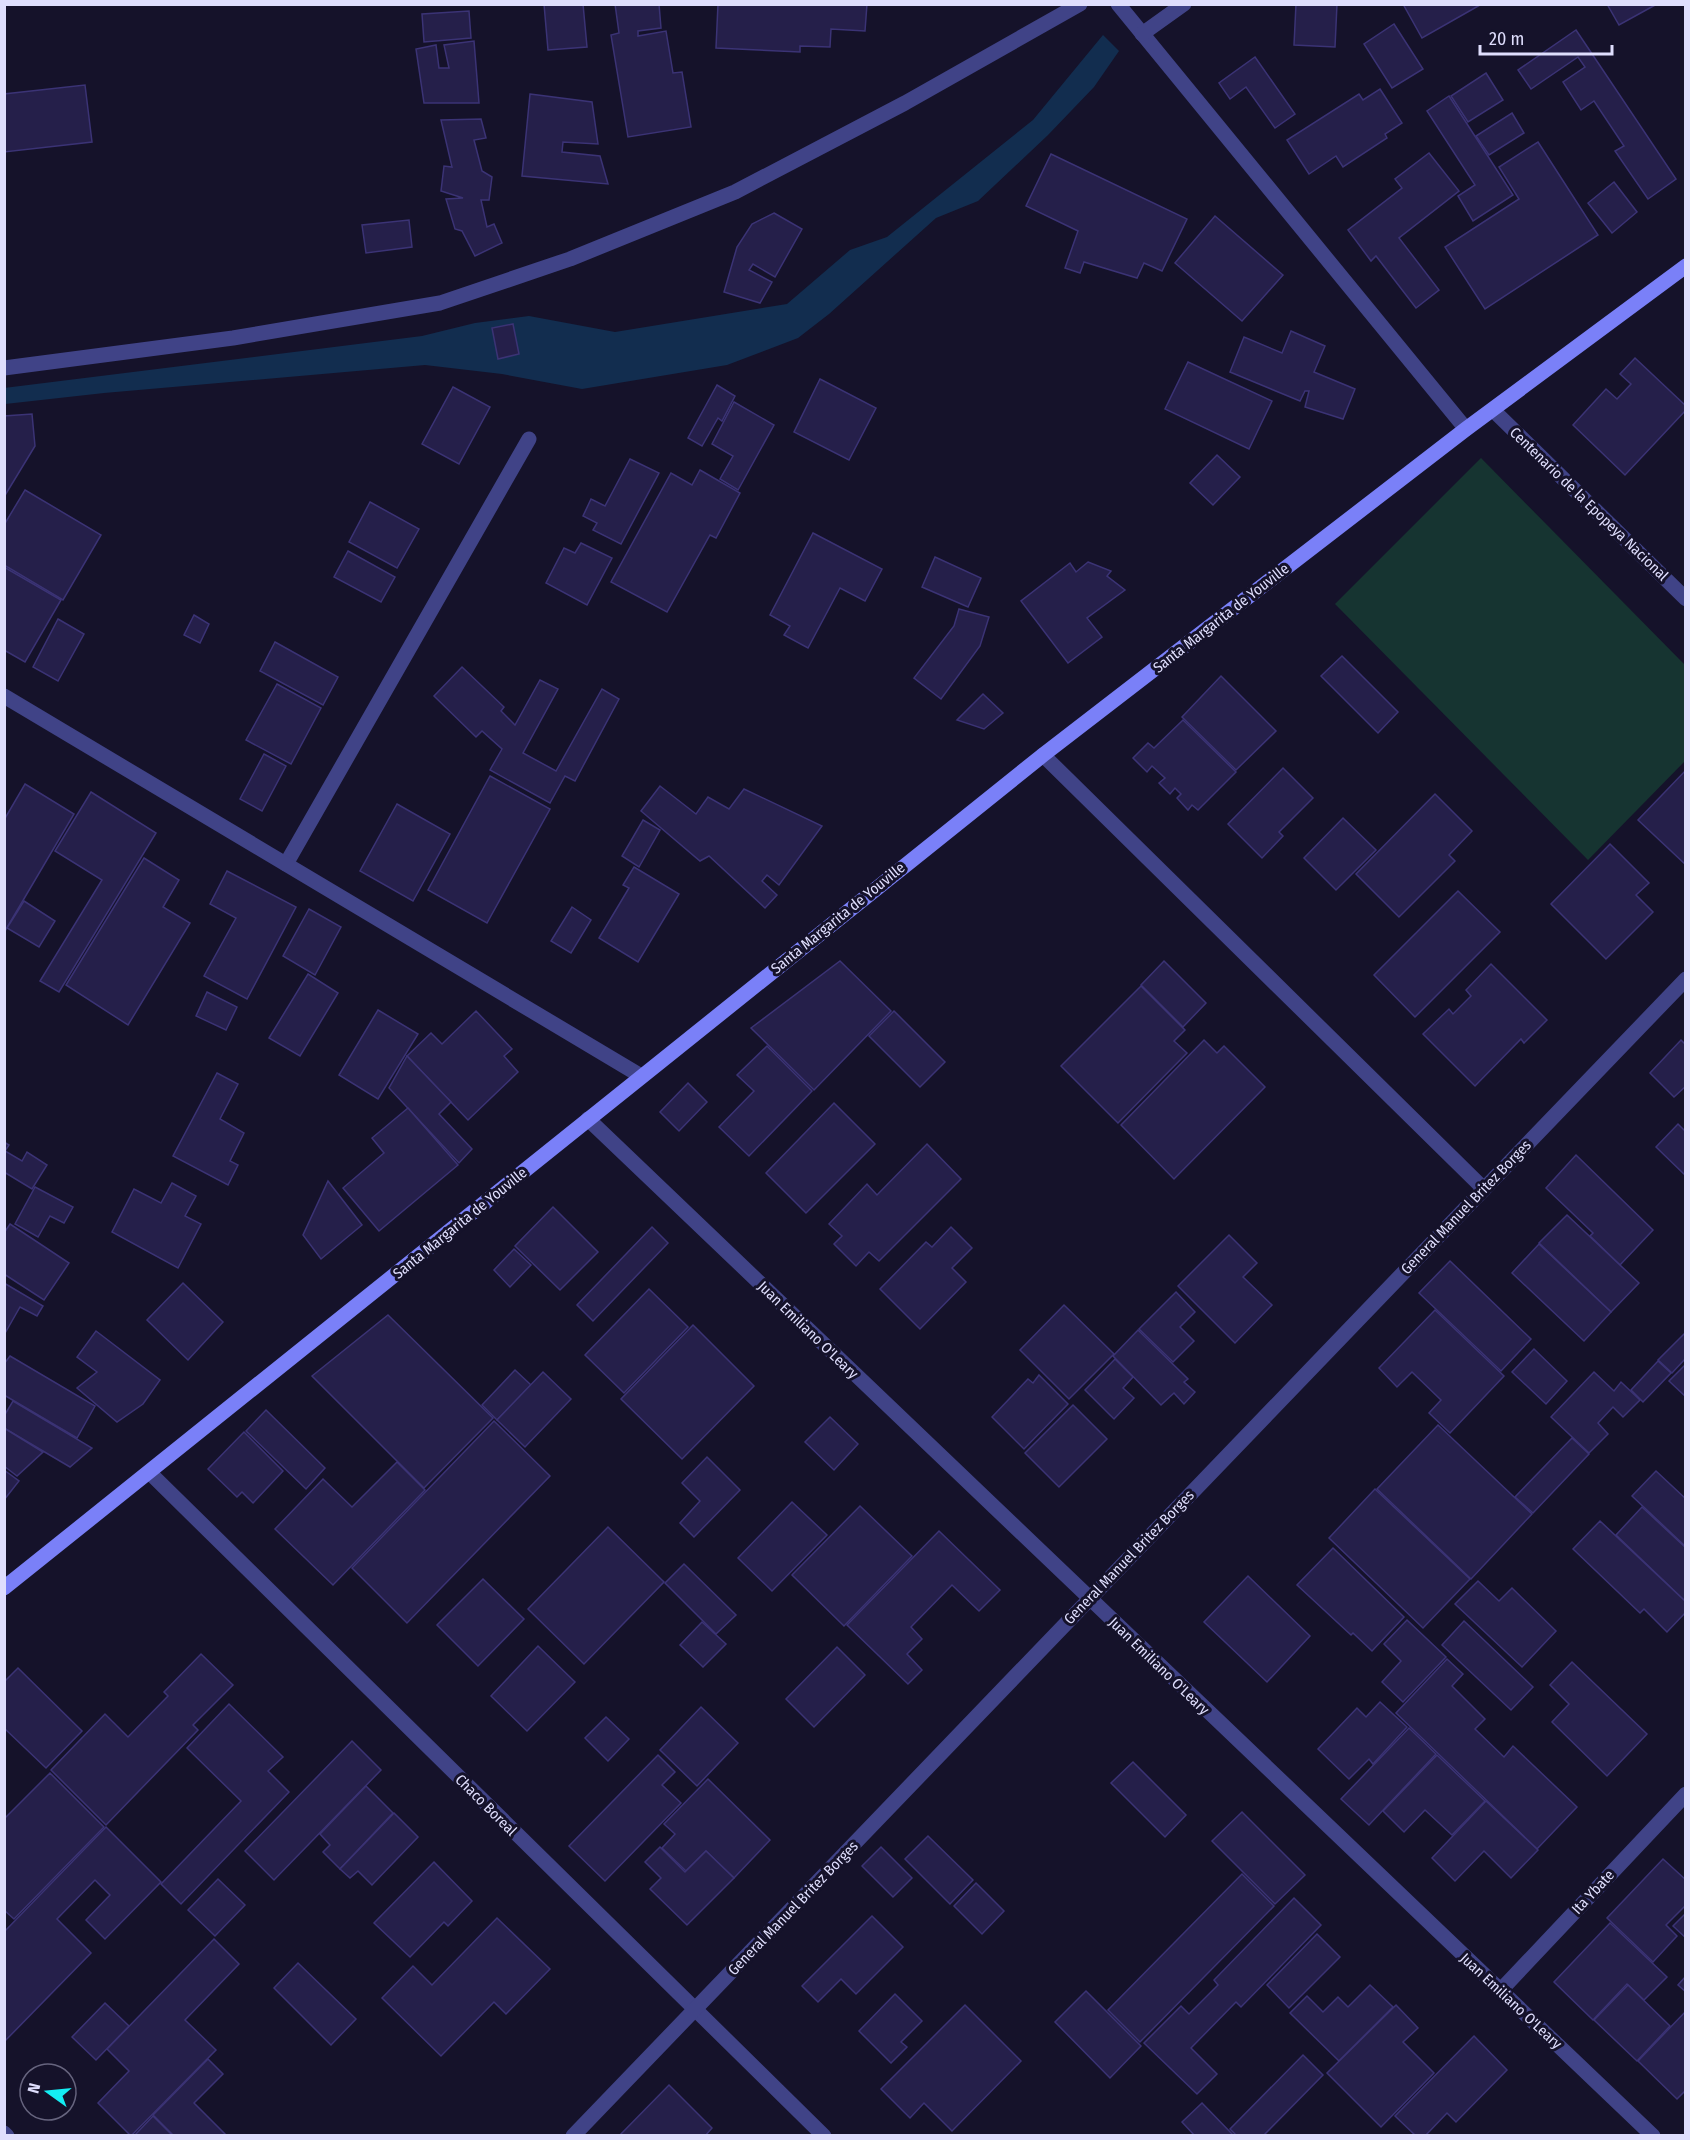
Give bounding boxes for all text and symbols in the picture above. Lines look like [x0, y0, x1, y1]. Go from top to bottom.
scale bar [1480, 18, 1612, 56]
text: 20 m [1489, 28, 1524, 50]
street label: Centenario de la Epopeya Nacional [1506, 423, 1672, 585]
street label: Santa Margarita de Youville [1150, 559, 1292, 677]
street label: Santa Margarita de Youville [767, 858, 909, 978]
street label: General Manuel Britez Borges [1397, 1136, 1535, 1278]
street label: Santa Margarita de Youville [389, 1163, 531, 1283]
street label: Juan Emiliano O'Leary [754, 1277, 862, 1383]
street label: General Manuel Britez Borges [1060, 1486, 1198, 1628]
street label: Juan Emiliano O'Leary [1105, 1613, 1213, 1719]
street label: Chaco Boreal [451, 1770, 521, 1840]
street label: General Manuel Britez Borges [724, 1837, 862, 1979]
street label: Ita Ybate [1568, 1866, 1618, 1918]
street label: Juan Emiliano O'Leary [1456, 1949, 1566, 2053]
north arrow [18, 2062, 78, 2122]
text: N [24, 2081, 44, 2095]

